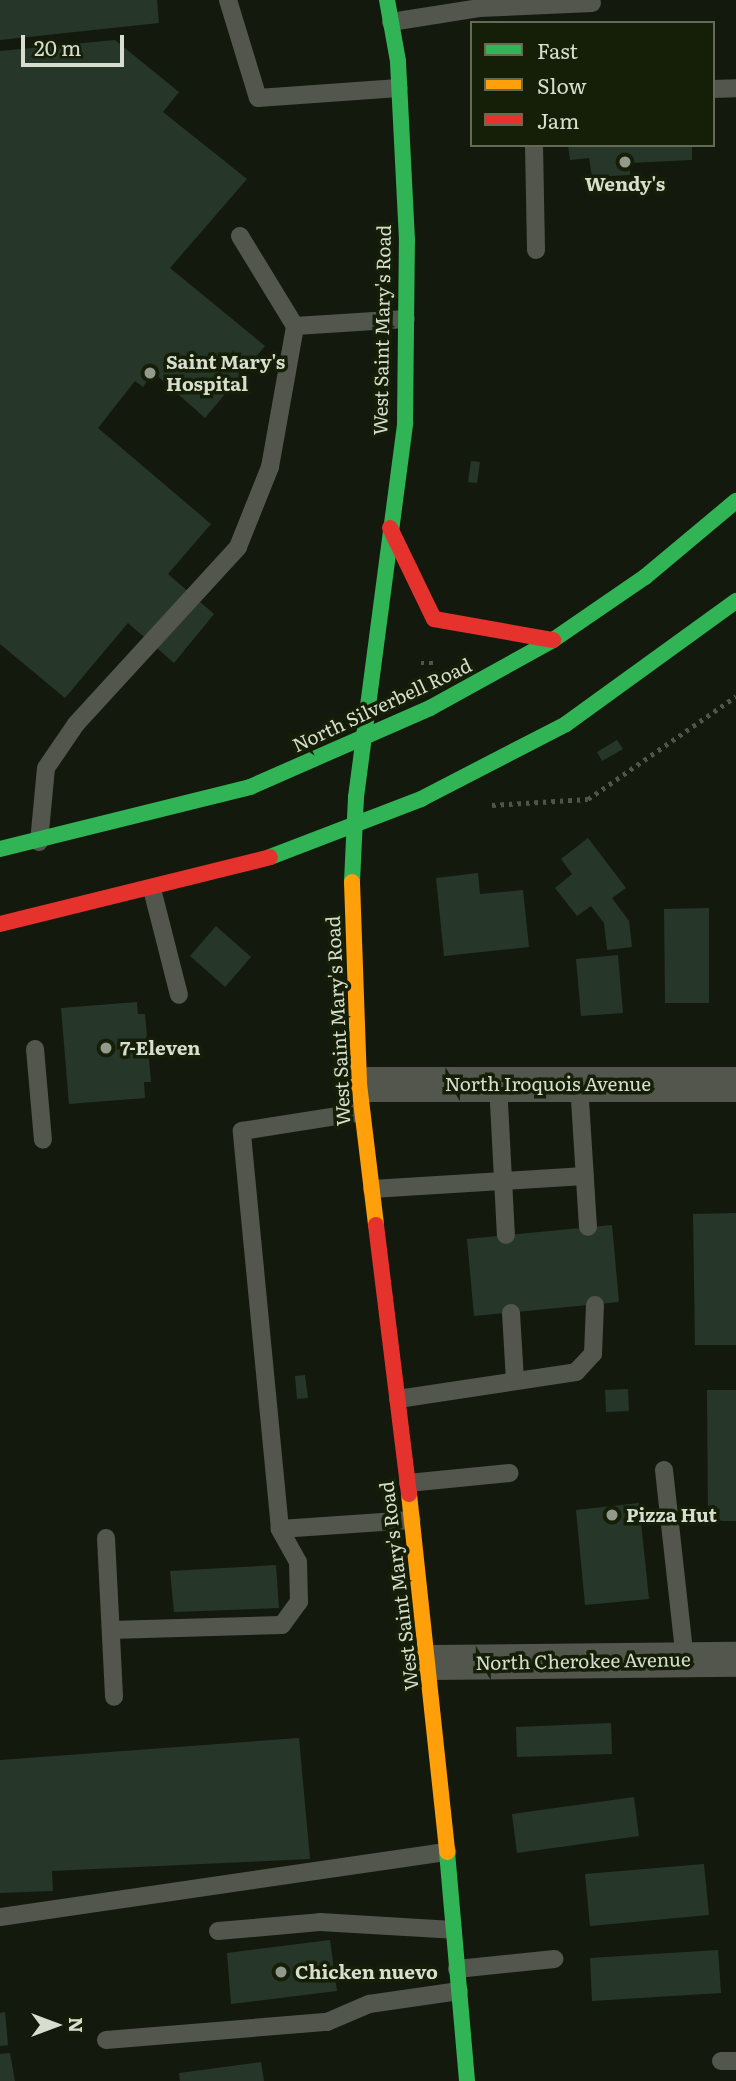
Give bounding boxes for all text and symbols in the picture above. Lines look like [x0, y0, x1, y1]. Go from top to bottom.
scale bar [24, 21, 128, 65]
legend [470, 21, 715, 147]
text: 20 m [34, 31, 81, 62]
text: Fast [537, 34, 578, 65]
text: Slow [537, 69, 587, 100]
text: Jam [537, 104, 579, 135]
marker: Wendy's [617, 154, 633, 170]
place label: Wendy's [585, 173, 665, 195]
street label: West Saint Mary's Road [369, 224, 395, 436]
place label: Saint Mary's Hospital [166, 351, 285, 395]
marker: Saint Mary's Hospital [140, 363, 160, 383]
street label: North Silverbell Road [289, 653, 475, 757]
street label: West Saint Mary's Road [321, 915, 355, 1127]
place label: 7-Eleven [120, 1037, 201, 1059]
marker: 7-Eleven [98, 1040, 114, 1056]
street label: North Iroquois Avenue [445, 1073, 651, 1095]
street label: West Saint Mary's Road [375, 1480, 423, 1692]
place label: Pizza Hut [626, 1504, 717, 1526]
marker: Pizza Hut [604, 1507, 620, 1523]
street label: North Cherokee Avenue [475, 1648, 691, 1674]
place label: Chicken nuevo [295, 1961, 438, 1983]
marker: Chicken nuevo [273, 1964, 289, 1980]
north arrow [21, 1990, 91, 2060]
text: N [63, 2017, 91, 2033]

